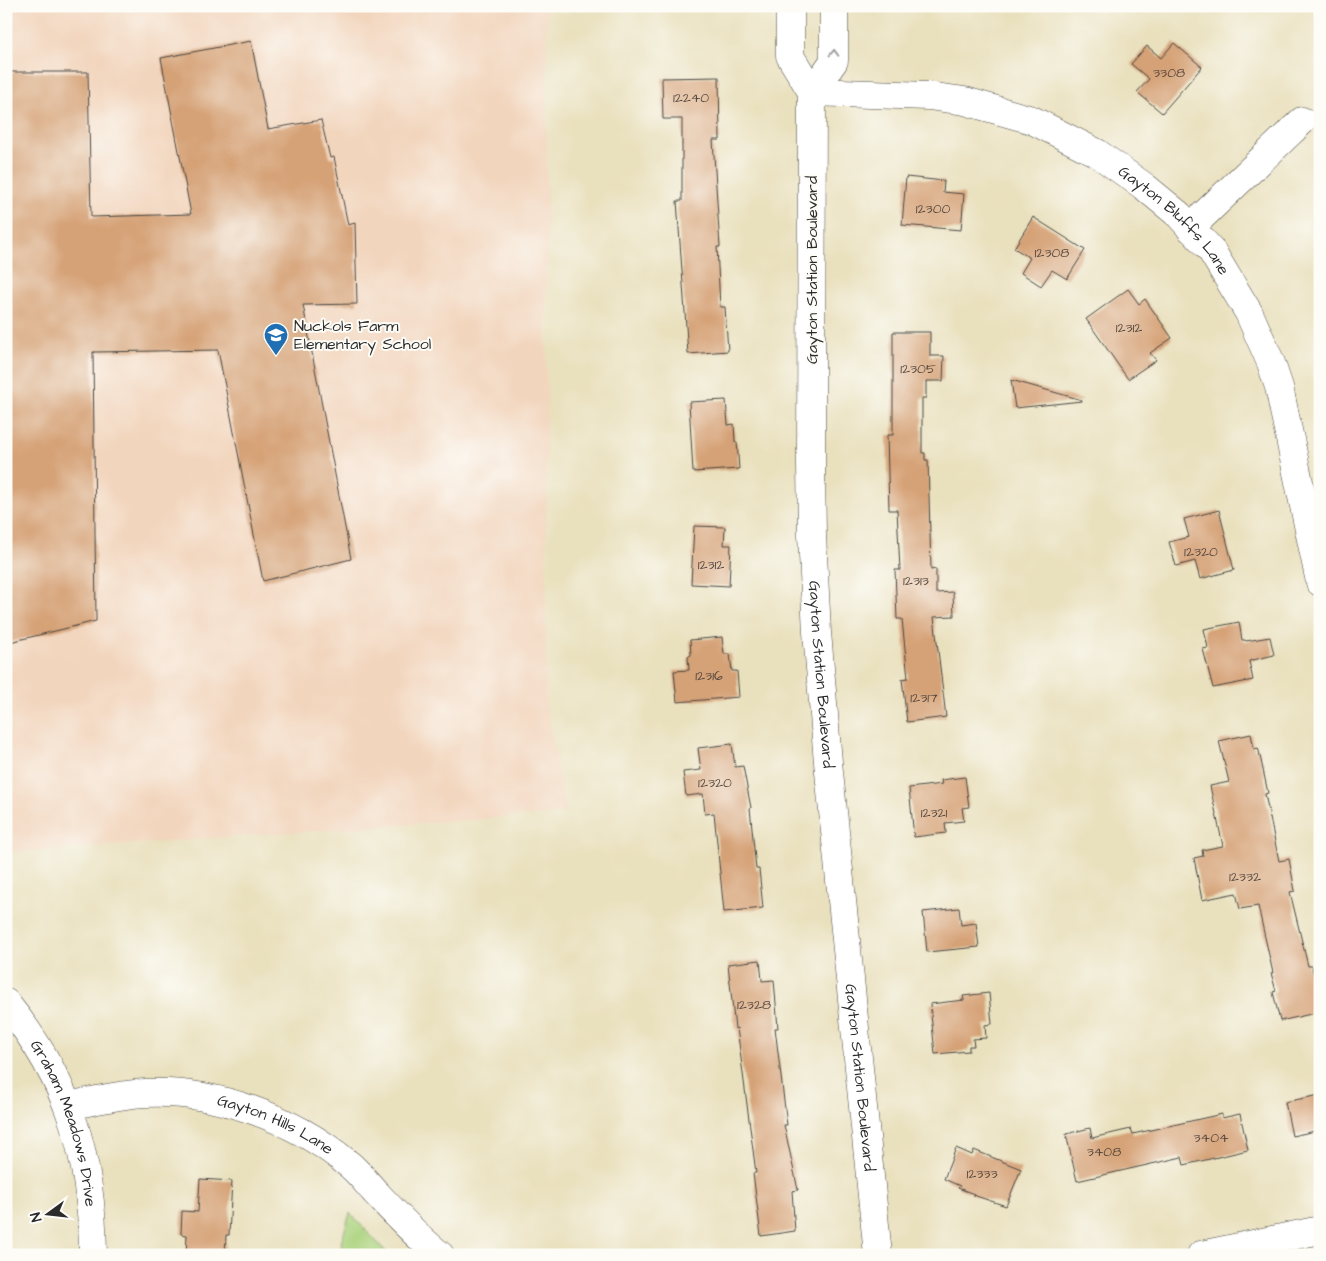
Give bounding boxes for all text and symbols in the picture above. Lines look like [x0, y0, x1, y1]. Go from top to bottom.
one-way arrow [829, 48, 839, 56]
house number: 3308 [1153, 63, 1185, 83]
house number: 12240 [673, 88, 709, 108]
street label: Gayton Bluffs Lane [1114, 160, 1235, 279]
street label: Gayton Station Boulevard [801, 176, 824, 364]
house number: 12300 [916, 199, 950, 219]
house number: 12308 [1035, 243, 1069, 263]
place label: Nuckols Farm Elementary School [294, 315, 431, 356]
house number: 12312 [1116, 318, 1142, 338]
school or university icon: Nuckols Farm Elementary School [263, 322, 289, 356]
house number: 12305 [900, 359, 936, 379]
house number: 12320 [1184, 542, 1218, 562]
house number: 12312 [698, 555, 724, 575]
house number: 12313 [903, 571, 929, 591]
street label: Gayton Station Boulevard [803, 580, 840, 769]
house number: 12316 [695, 666, 723, 686]
house number: 12317 [910, 688, 938, 708]
house number: 12320 [698, 773, 732, 793]
house number: 12321 [921, 803, 948, 823]
house number: 12332 [1229, 867, 1261, 887]
street label: Gayton Station Boulevard [840, 983, 880, 1172]
house number: 12328 [737, 995, 771, 1015]
street label: Graham Meadows Drive [25, 1036, 102, 1208]
street label: Gayton Hills Lane [215, 1089, 338, 1160]
house number: 3404 [1193, 1128, 1229, 1148]
house number: 3408 [1087, 1142, 1121, 1162]
house number: 12333 [966, 1164, 998, 1184]
north arrow [22, 1188, 72, 1238]
text: N [26, 1210, 47, 1224]

